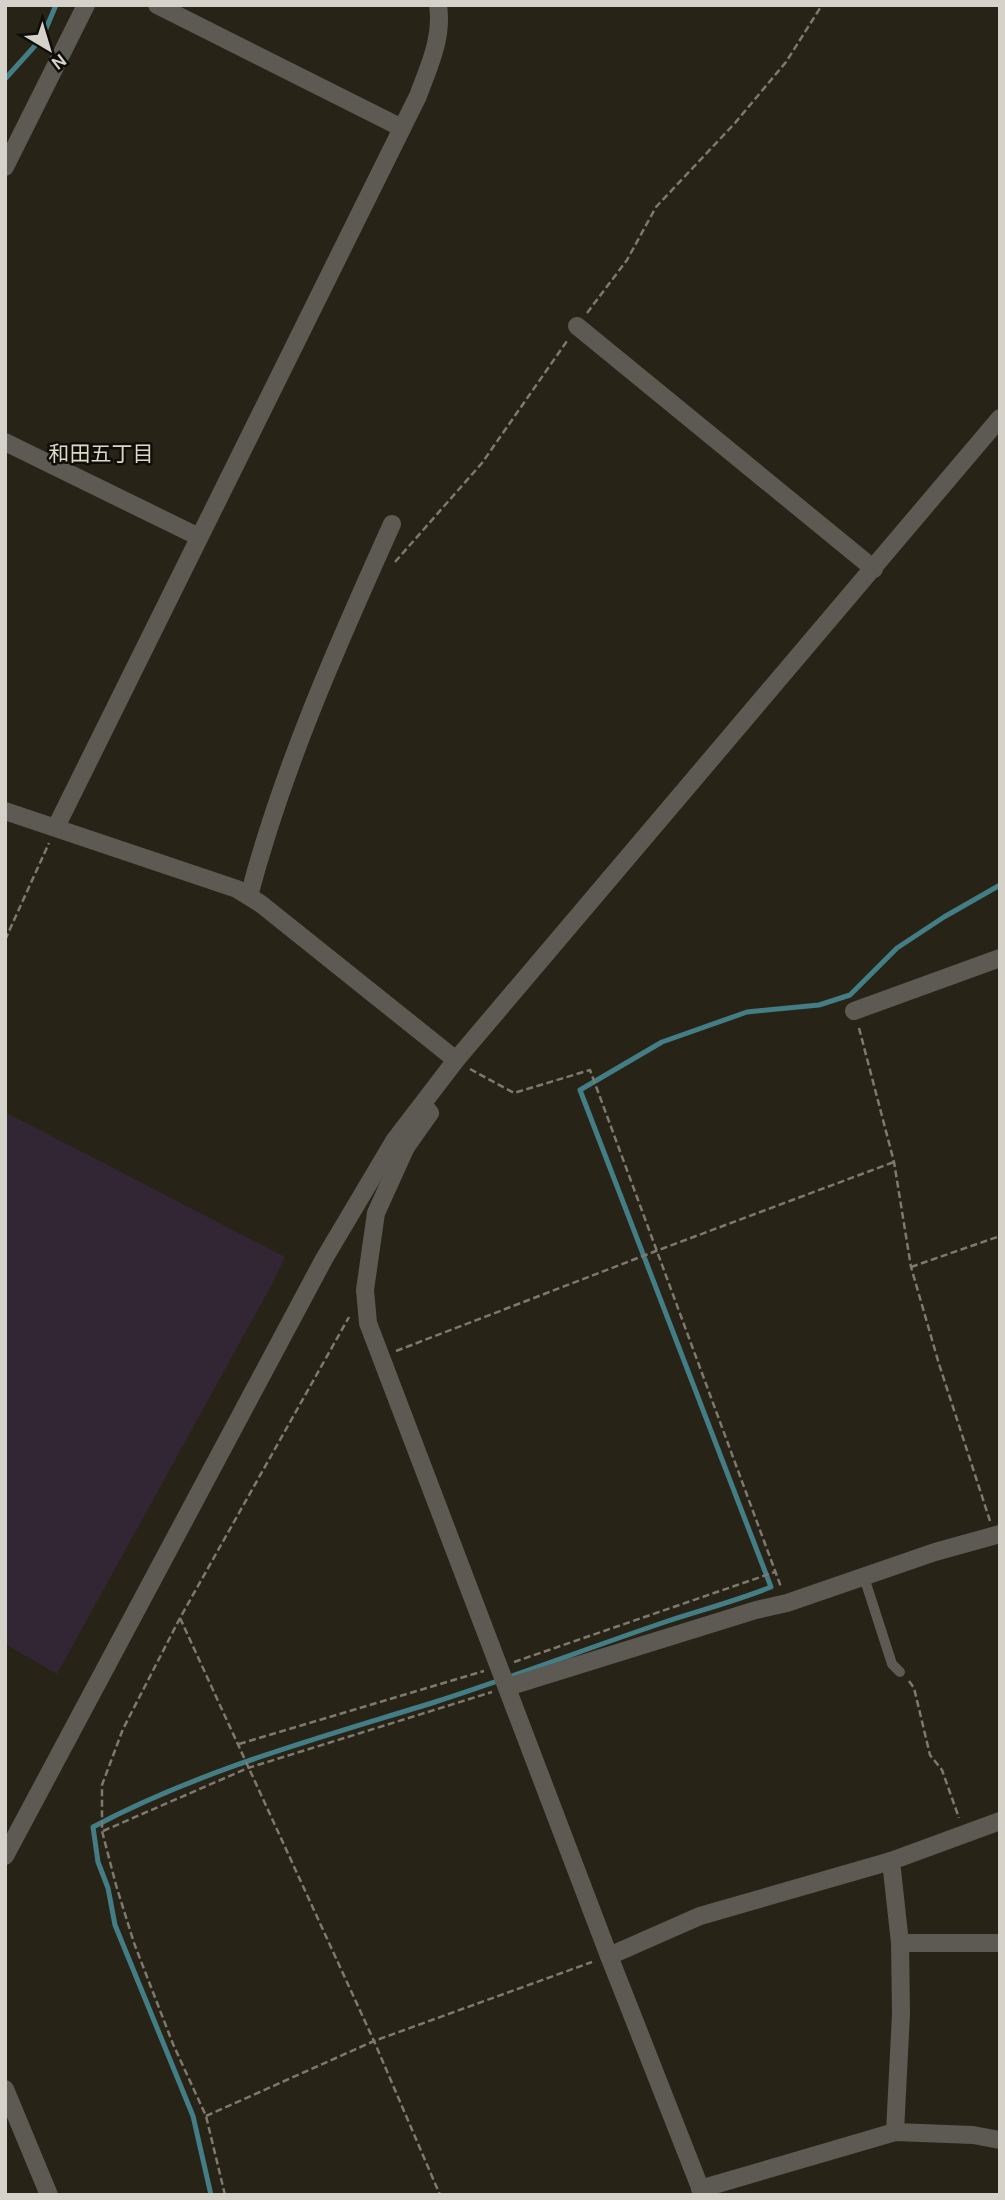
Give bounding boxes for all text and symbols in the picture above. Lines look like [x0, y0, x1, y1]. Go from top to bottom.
north arrow [14, 14, 84, 84]
text: N [47, 49, 71, 74]
district label: 和田五丁目 [49, 442, 154, 466]

